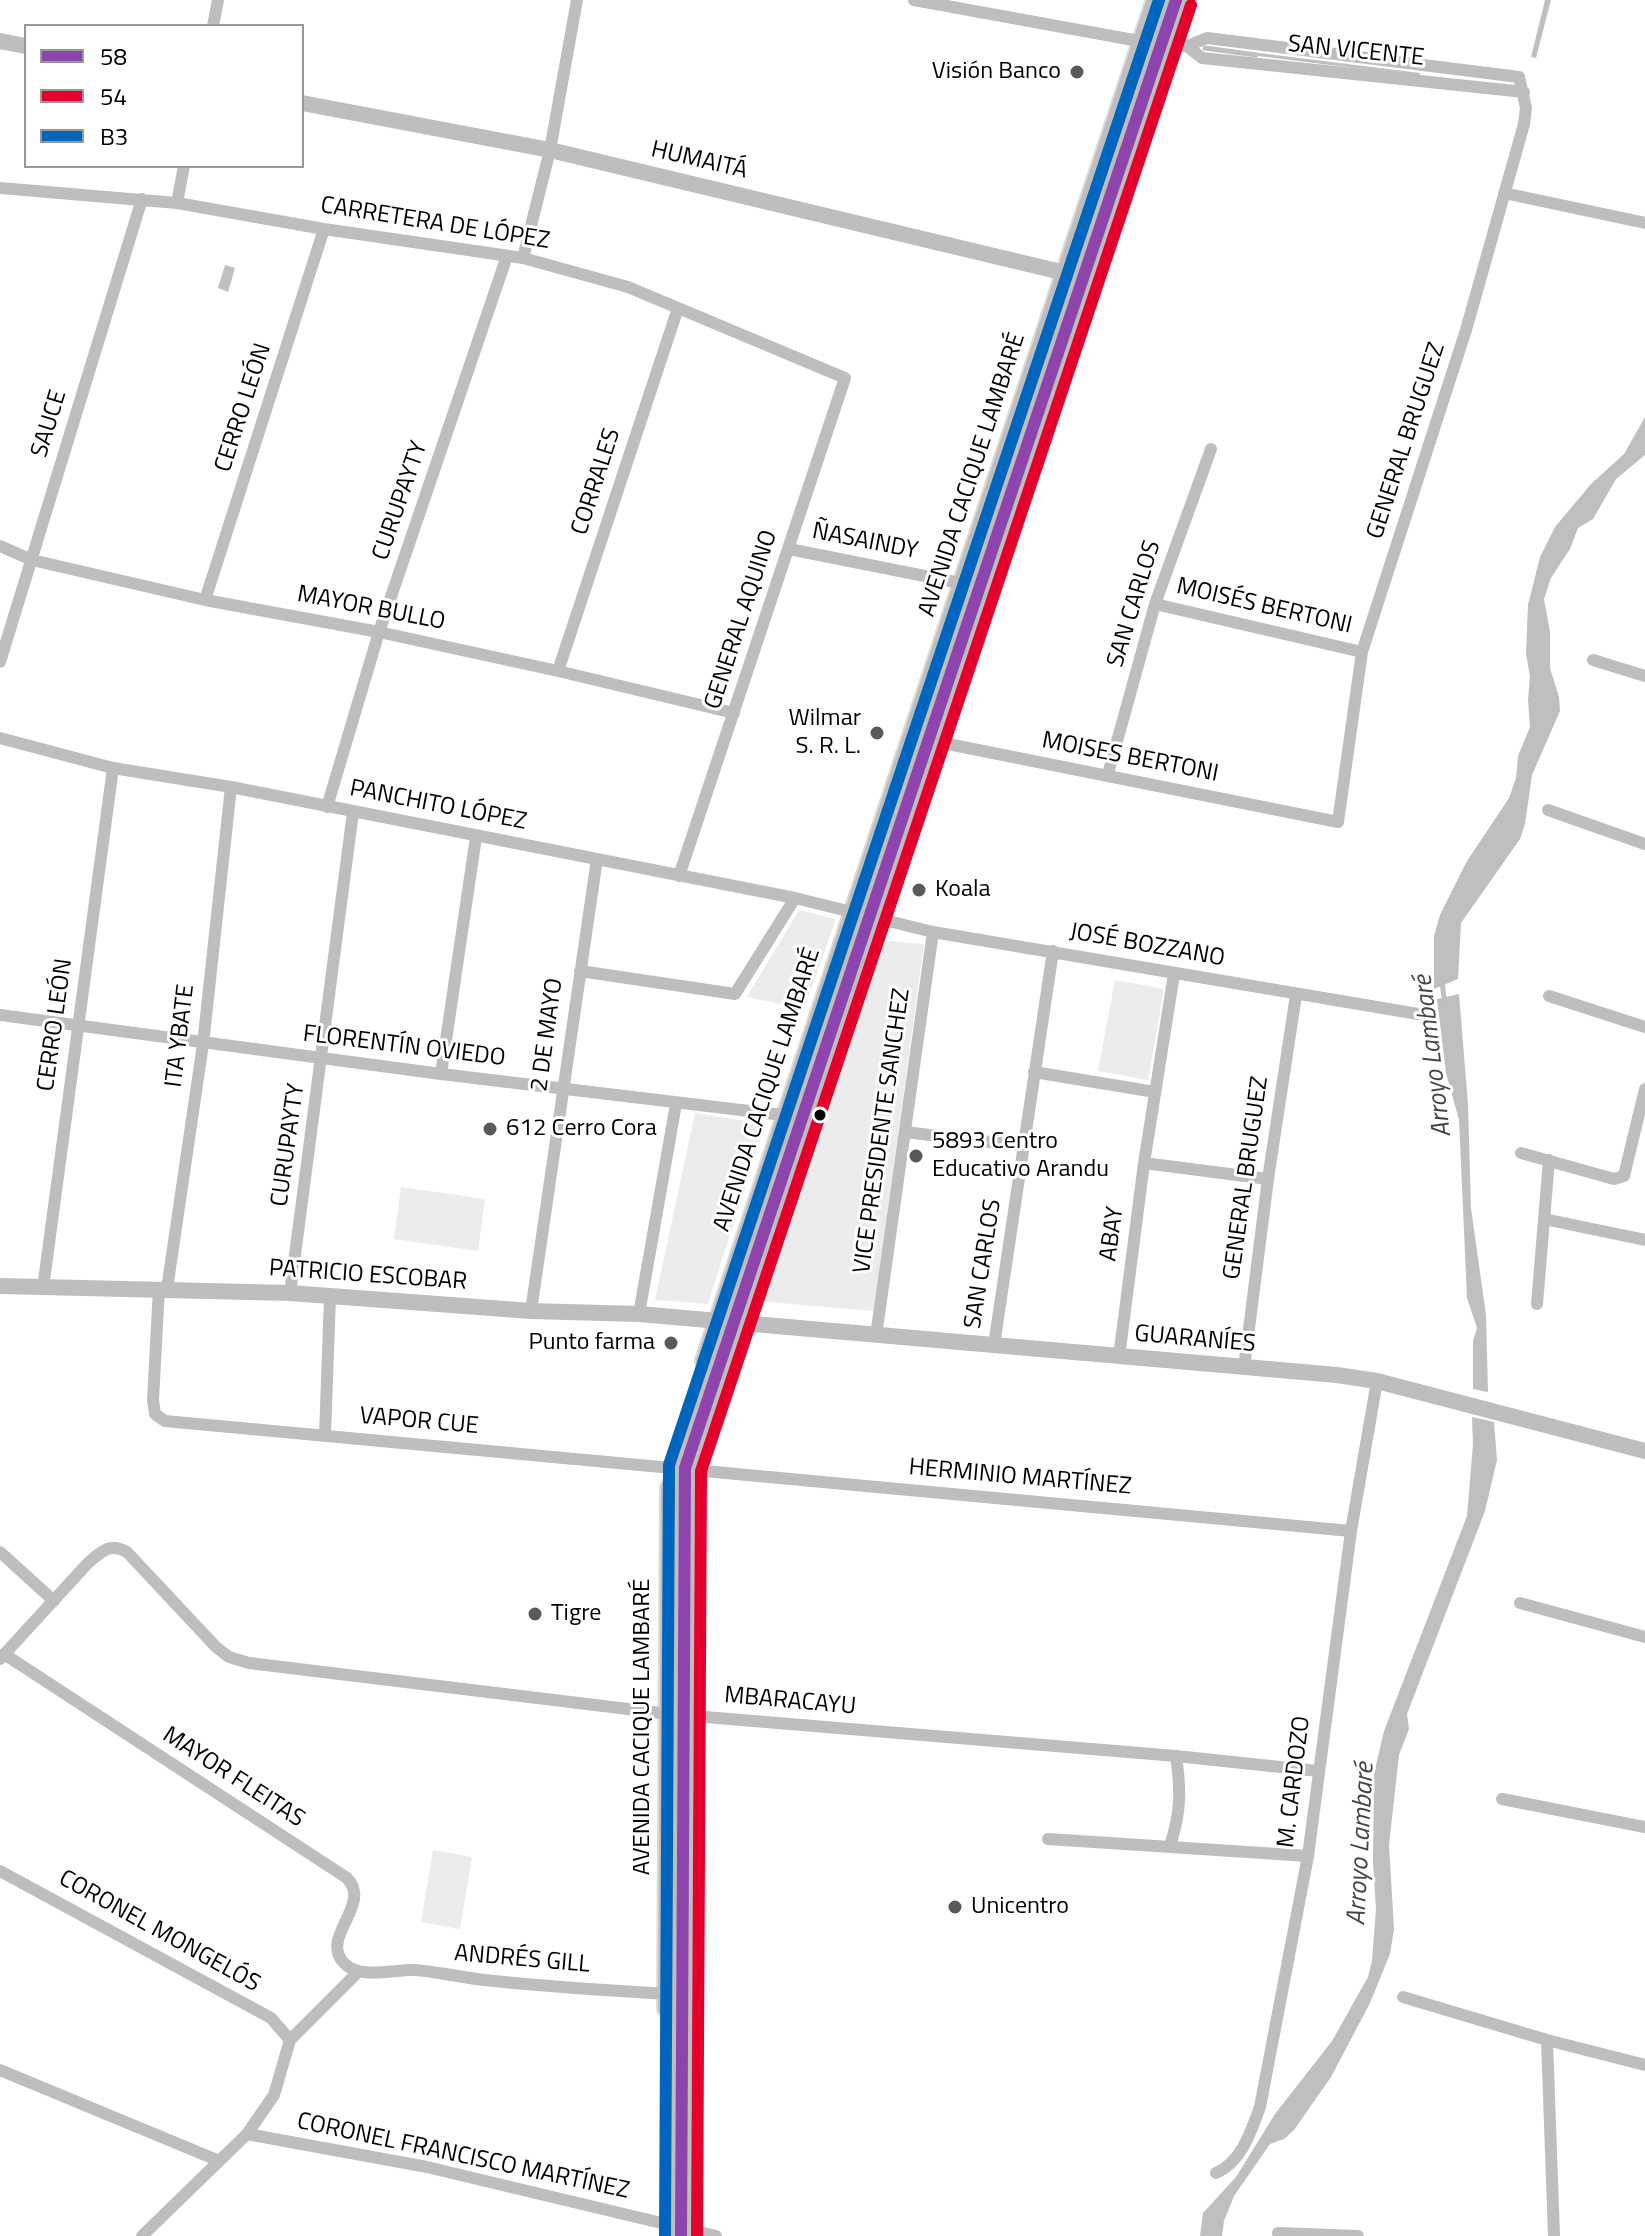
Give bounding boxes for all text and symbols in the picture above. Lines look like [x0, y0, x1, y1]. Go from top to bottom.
legend [24, 24, 304, 168]
street label: SAN VICENTE [1286, 31, 1426, 73]
text: 58 [100, 38, 127, 74]
place label: Visión Banco [932, 58, 1061, 86]
marker: Visión Banco [1068, 63, 1086, 81]
text: 54 [100, 78, 127, 114]
text: B3 [100, 118, 128, 154]
street label: HUMAITÁ [648, 136, 750, 186]
street label: CARRETERA DE LÓPEZ [318, 192, 552, 256]
street label: AVENIDA CACIQUE LAMBARÉ [913, 330, 1033, 620]
street label: GENERAL BRUGUEZ [1362, 339, 1452, 543]
street label: CERRO LEÓN [210, 340, 278, 476]
street label: SAUCE [26, 387, 74, 461]
street label: CORRALES [566, 425, 628, 539]
street label: CURUPAYTY [367, 438, 435, 564]
street label: ÑASAINDY [810, 518, 920, 566]
street label: GENERAL AQUINO [699, 527, 785, 713]
street label: SAN CARLOS [1102, 537, 1168, 671]
street label: MOISÉS BERTONI [1174, 573, 1354, 641]
street label: MAYOR BULLO [295, 581, 447, 637]
place label: Wilmar S. R. L. [789, 705, 861, 761]
marker: Wilmar S. R. L. [868, 724, 886, 742]
street label: MOISES BERTONI [1039, 727, 1221, 789]
street label: PANCHITO LÓPEZ [347, 775, 529, 837]
place label: Koala [935, 876, 991, 904]
marker: Koala [910, 881, 928, 899]
street label: JOSÉ BOZZANO [1067, 918, 1227, 974]
street label: AVENIDA CACIQUE LAMBARÉ [708, 945, 828, 1235]
street label: CERRO LEÓN [32, 957, 80, 1093]
water label: Arroyo Lambaré [1409, 973, 1459, 1139]
street label: 2 DE MAYO [526, 976, 570, 1094]
street label: ITA YBATE [160, 983, 202, 1089]
street label: VICE PRESIDENTE SANCHEZ [849, 987, 917, 1275]
street label: FLORENTÍN OVIEDO [301, 1020, 507, 1074]
street label: GENERAL BRUGUEZ [1218, 1075, 1276, 1281]
street label: CURUPAYTY [266, 1082, 312, 1208]
unlabelled marker [812, 1107, 828, 1123]
place label: 612 Cerro Cora [506, 1115, 657, 1143]
marker: 612 Cerro Cora [481, 1120, 499, 1138]
place label: 5893 Centro Educativo Arandu [932, 1128, 1109, 1184]
marker: 5893 Centro Educativo Arandu [907, 1147, 925, 1165]
street label: SAN CARLOS [960, 1197, 1008, 1331]
street label: ABAY [1095, 1205, 1131, 1263]
street label: PATRICIO ESCOBAR [268, 1255, 468, 1297]
street label: GUARANÍES [1133, 1320, 1257, 1360]
place label: Punto farma [528, 1329, 655, 1357]
marker: Punto farma [662, 1334, 680, 1352]
street label: VAPOR CUE [358, 1402, 480, 1442]
street label: HERMINIO MARTÍNEZ [907, 1454, 1133, 1502]
street label: AVENIDA CACIQUE LAMBARÉ [629, 1579, 657, 1875]
place label: Tigre [551, 1600, 601, 1628]
marker: Tigre [526, 1605, 544, 1623]
street label: MBARACAYU [723, 1682, 857, 1722]
street label: M. CARDOZO [1273, 1714, 1317, 1850]
street label: MAYOR FLEITAS [157, 1721, 309, 1835]
water label: Arroyo Lambaré [1342, 1762, 1382, 1926]
street label: CORONEL MONGELÓS [53, 1865, 265, 1999]
place label: Unicentro [971, 1893, 1069, 1921]
marker: Unicentro [946, 1898, 964, 1916]
street label: ANDRÉS GILL [453, 1940, 591, 1980]
street label: CORONEL FRANCISCO MARTÍNEZ [294, 2108, 632, 2206]

